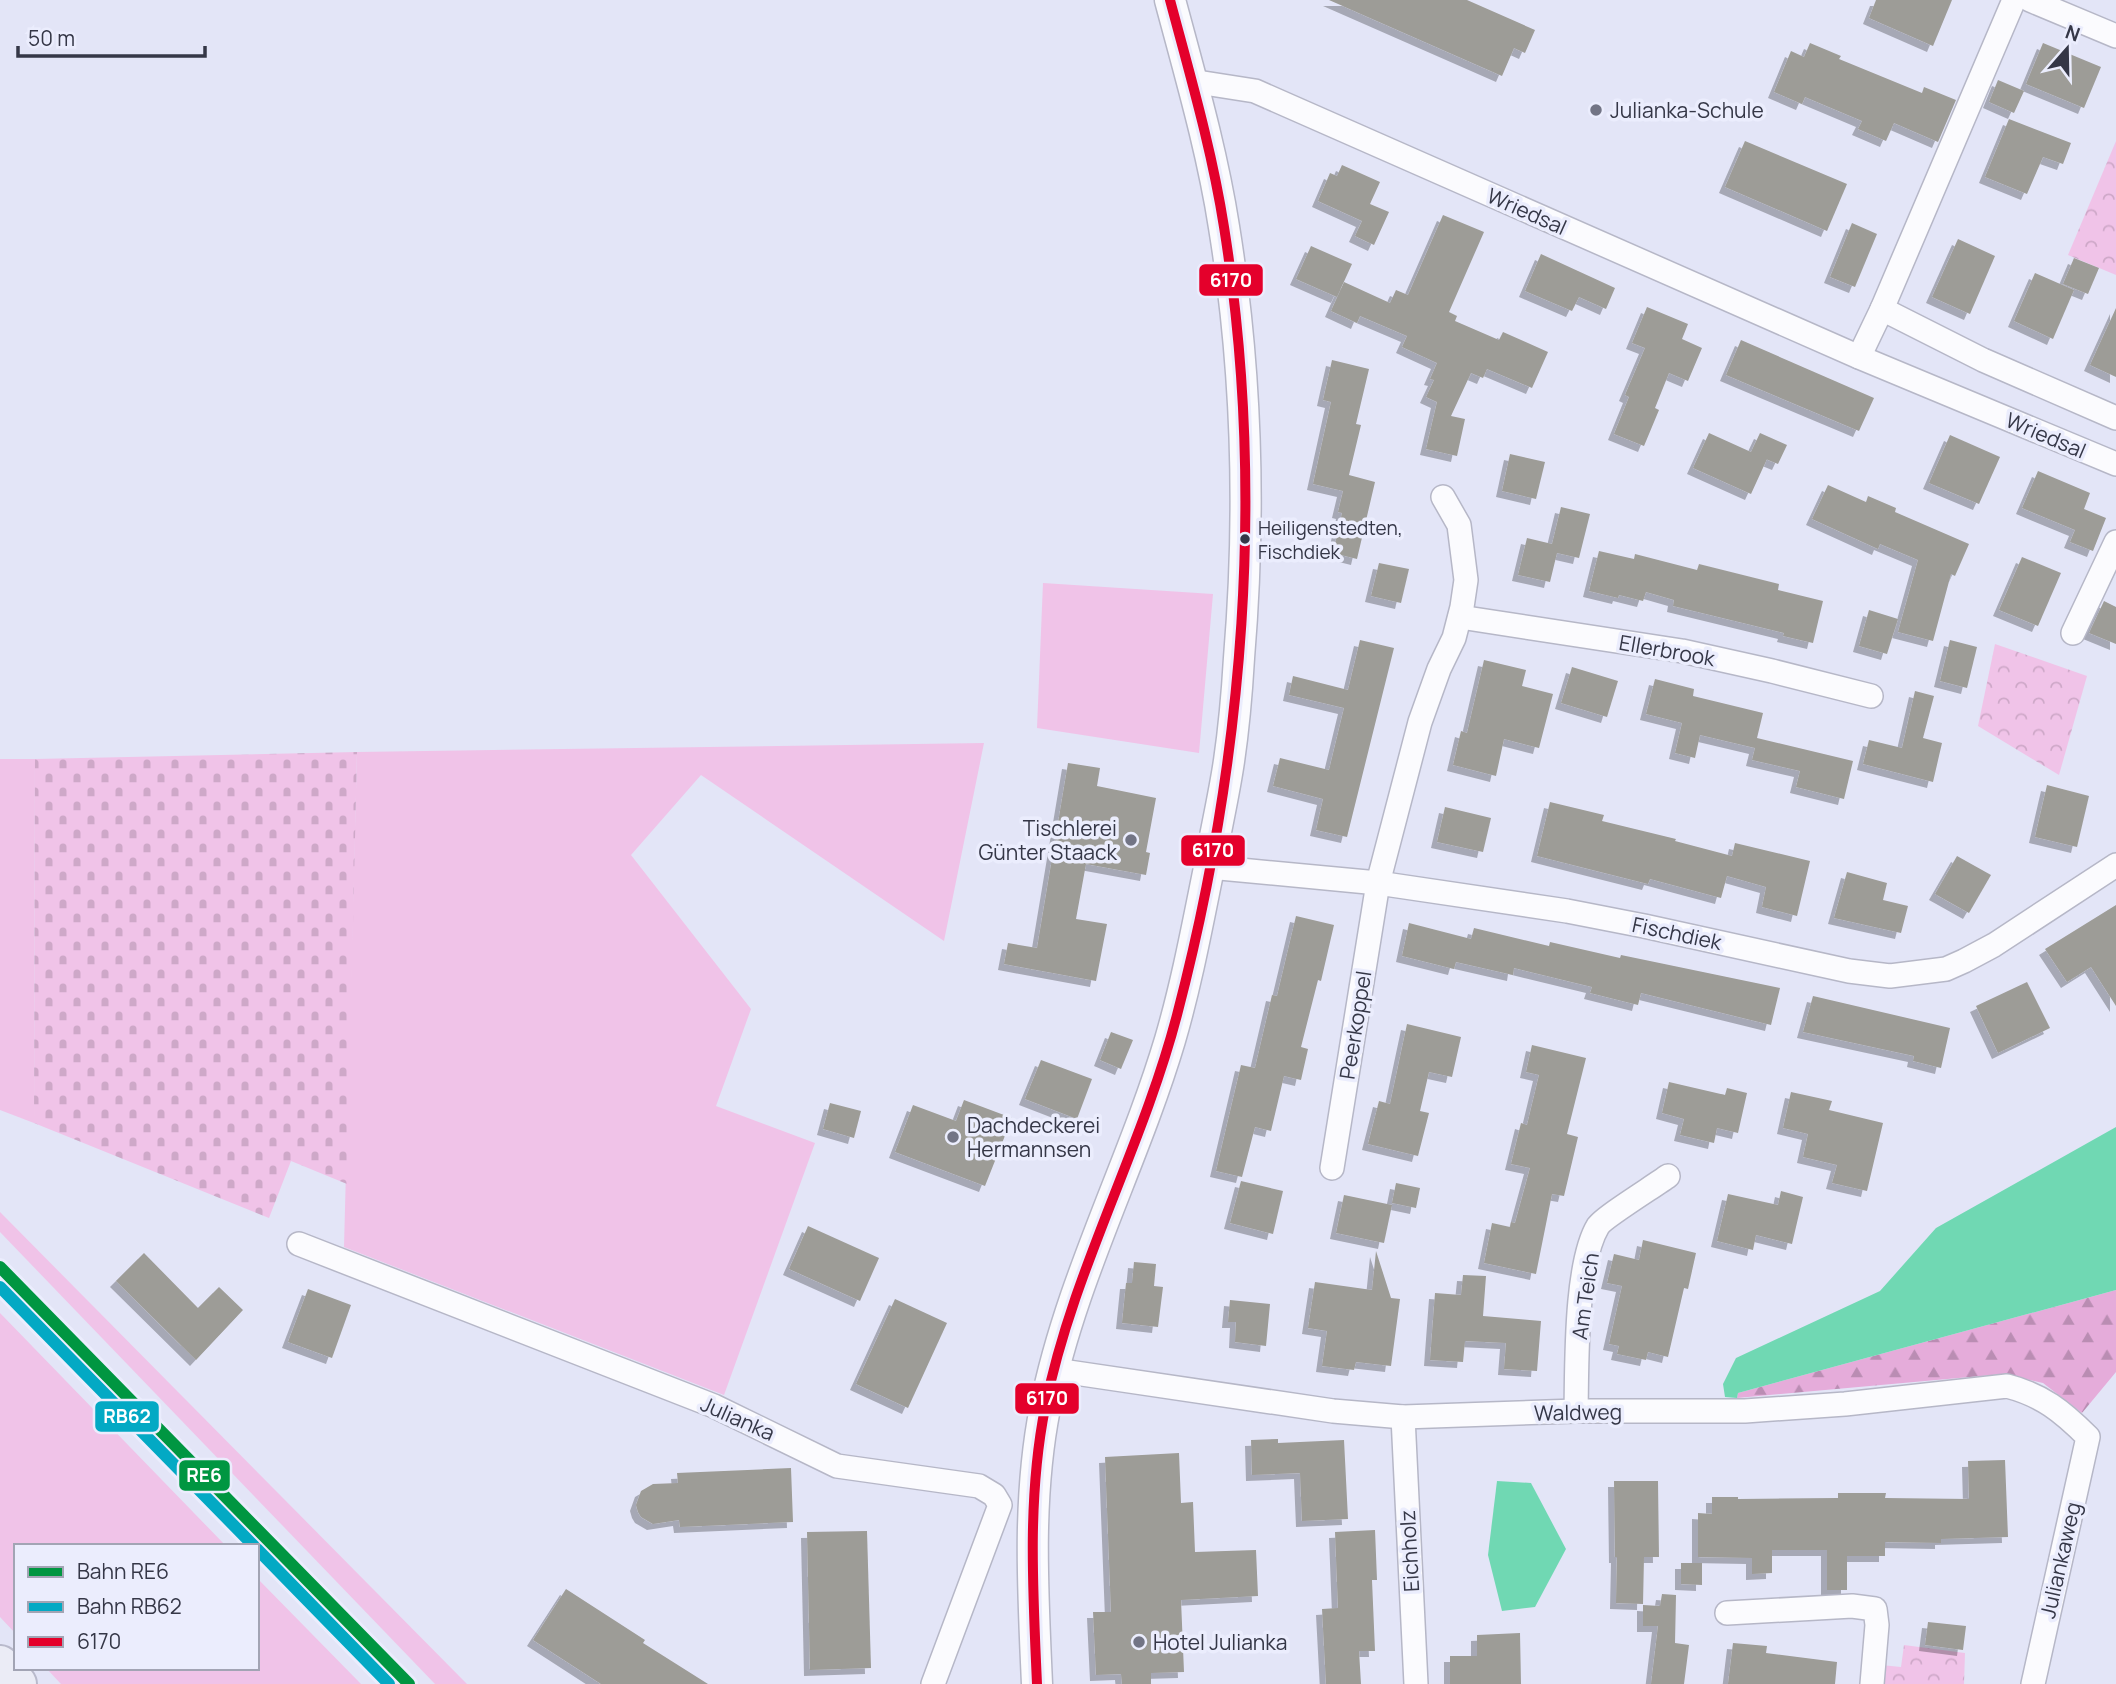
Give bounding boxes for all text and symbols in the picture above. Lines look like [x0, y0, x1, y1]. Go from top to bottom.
scale bar [18, 14, 205, 58]
north arrow [2032, 14, 2102, 84]
text: N [2062, 18, 2084, 48]
text: 50 m [28, 24, 75, 52]
place label: Julianka-Schule [1610, 96, 1764, 124]
marker: Julianka-Schule [1588, 102, 1604, 118]
street label: Wriedsal [1483, 181, 1571, 241]
line badge: 6170 [1198, 263, 1264, 297]
text: 6170 [1210, 267, 1252, 293]
street label: Wriedsal [2002, 406, 2090, 464]
place label: Heiligenstedten, Fischdiek [1258, 515, 1403, 565]
marker: Heiligenstedten, Fischdiek [1238, 532, 1252, 546]
street label: Ellerbrook [1617, 628, 1718, 672]
place label: Tischlerei Günter Staack [978, 814, 1118, 866]
marker: Tischlerei Günter Staack [1123, 832, 1139, 848]
line badge: 6170 [1180, 834, 1246, 867]
text: 6170 [1192, 837, 1234, 863]
street label: Fischdiek [1630, 910, 1725, 956]
street label: Peerkoppel [1333, 969, 1377, 1081]
place label: Dachdeckerei Hermannsen [967, 1111, 1100, 1163]
marker: Dachdeckerei Hermannsen [945, 1129, 961, 1145]
street label: Am Teich [1565, 1251, 1605, 1341]
line badge: 6170 [1014, 1382, 1080, 1415]
text: 6170 [1026, 1385, 1068, 1411]
street label: Julianka [697, 1389, 779, 1447]
street label: Waldweg [1534, 1397, 1622, 1427]
line badge: RB62 [94, 1400, 160, 1433]
text: RB62 [103, 1403, 151, 1429]
line badge: RE6 [178, 1459, 231, 1492]
text: RE6 [186, 1462, 222, 1488]
street label: Juliankaweg [2033, 1499, 2087, 1621]
street label: Eichholz [1393, 1509, 1425, 1593]
legend [14, 1544, 259, 1670]
text: Bahn RE6 [77, 1557, 169, 1585]
text: Bahn RB62 [77, 1592, 182, 1620]
text: 6170 [77, 1627, 121, 1655]
place label: Hotel Julianka [1153, 1628, 1287, 1656]
marker: Hotel Julianka [1131, 1634, 1147, 1650]

